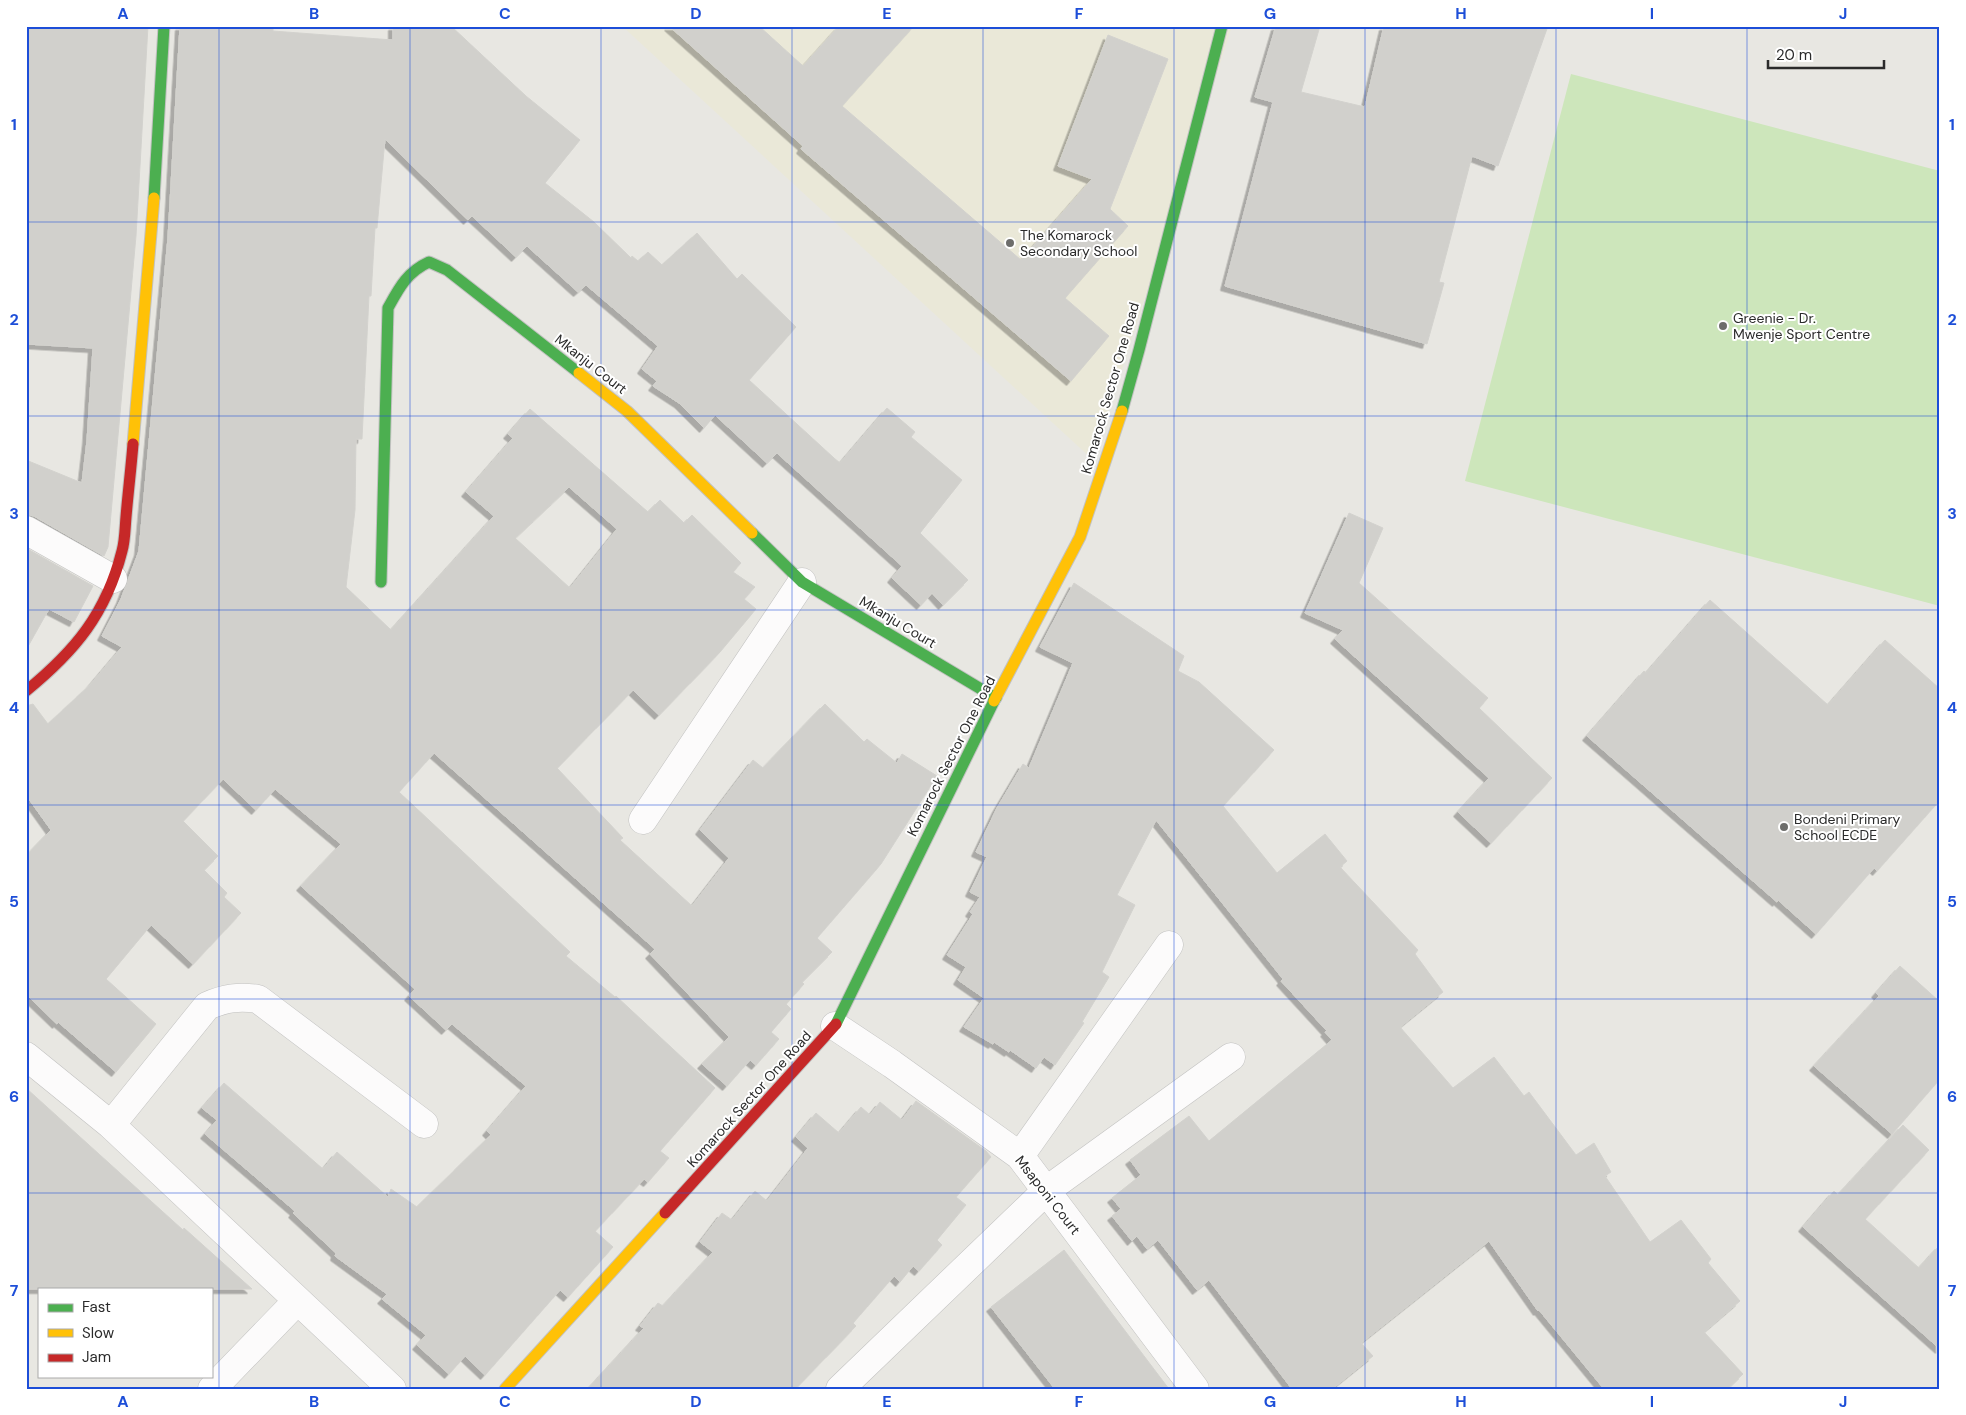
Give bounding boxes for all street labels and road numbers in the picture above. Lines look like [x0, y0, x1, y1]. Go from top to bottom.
street label: Komarock Sector One Road [1077, 300, 1143, 476]
street label: Mkanju Court [551, 330, 631, 398]
street label: Mkanju Court [856, 592, 940, 652]
street label: Komarock Sector One Road [903, 673, 999, 839]
street label: Komarock Sector One Road [683, 1027, 815, 1171]
street label: Msaponi Court [1011, 1152, 1085, 1238]

